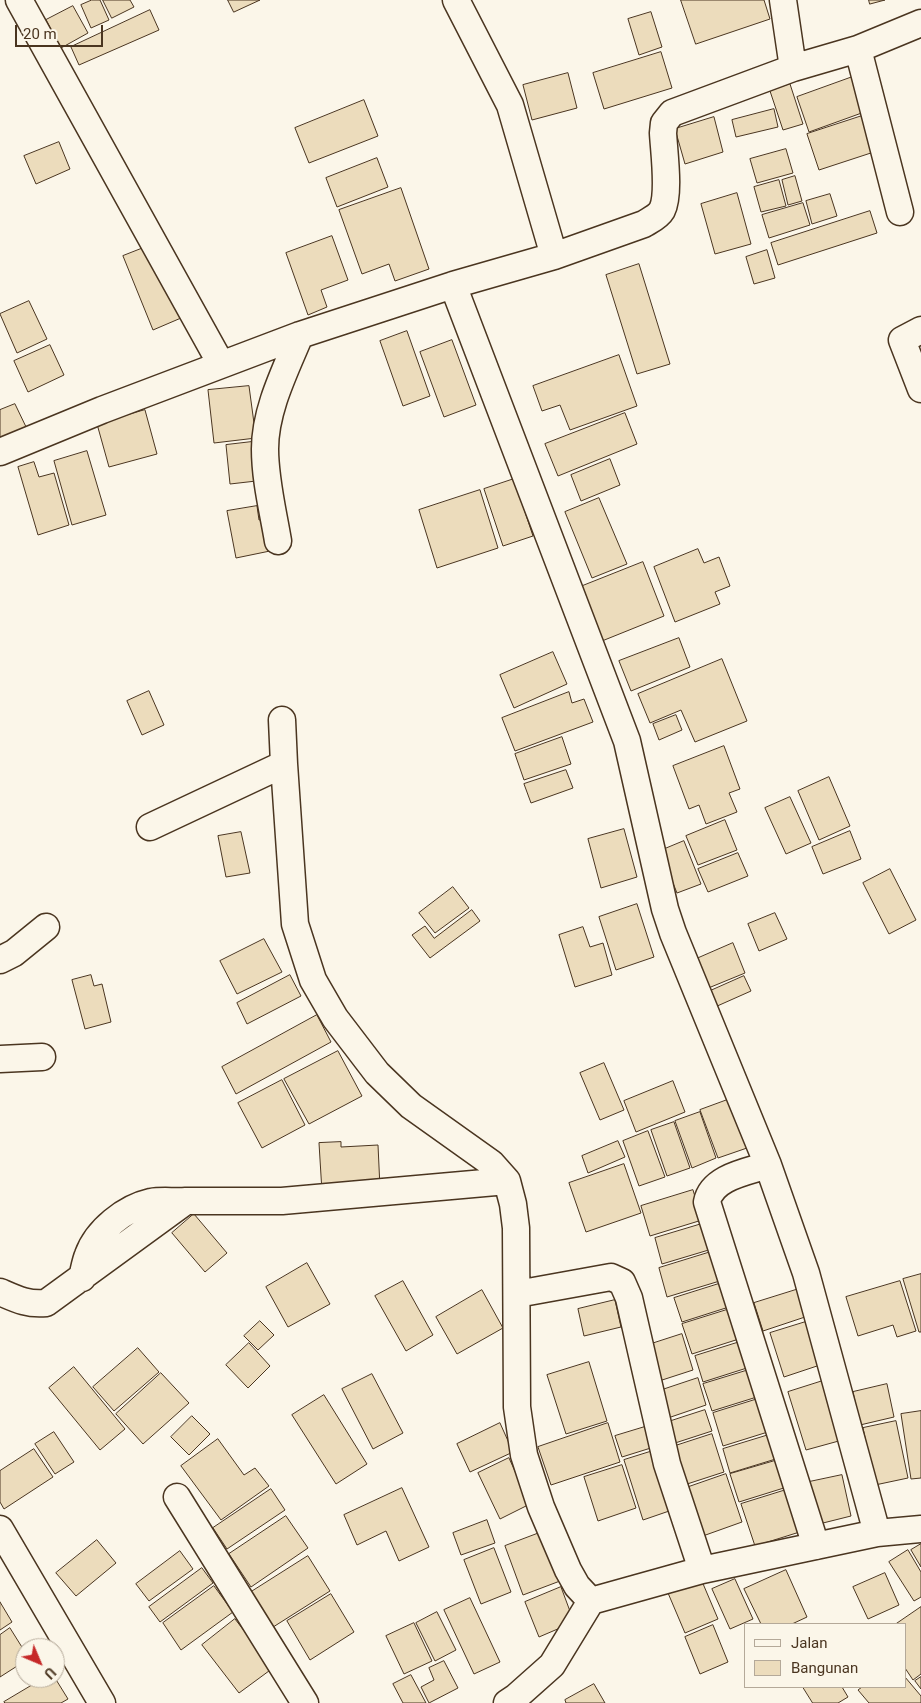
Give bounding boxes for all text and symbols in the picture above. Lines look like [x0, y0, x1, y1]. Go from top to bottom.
scale bar [18, 15, 105, 47]
text: 20 m [23, 25, 57, 43]
legend [744, 1623, 906, 1688]
text: Jalan [791, 1634, 828, 1652]
north arrow [15, 1638, 65, 1688]
text: Bangunan [791, 1659, 858, 1677]
text: U [41, 1664, 59, 1682]

